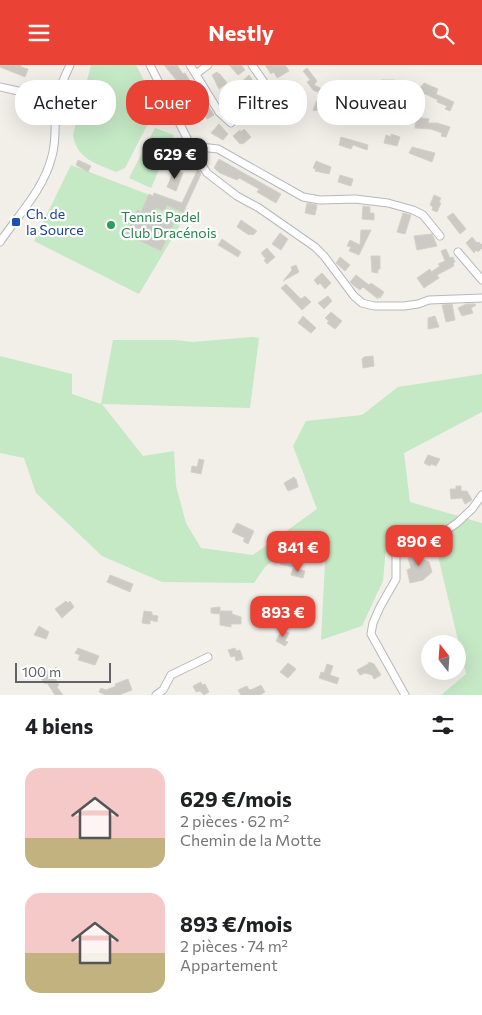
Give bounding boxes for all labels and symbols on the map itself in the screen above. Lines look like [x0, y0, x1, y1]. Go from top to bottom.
pin: 629 € [140, 137, 210, 180]
place label: Ch. de la Source [26, 205, 84, 238]
place label: Tennis Padel Club Dracénois [121, 208, 217, 241]
marker: Ch. de la Source [10, 216, 22, 228]
marker: Tennis Padel Club Dracénois [105, 219, 117, 231]
pin: 890 € [384, 525, 454, 567]
pin: 841 € [263, 531, 333, 573]
pin: 893 € [248, 595, 318, 638]
north arrow [421, 635, 466, 680]
scale bar [15, 660, 111, 683]

